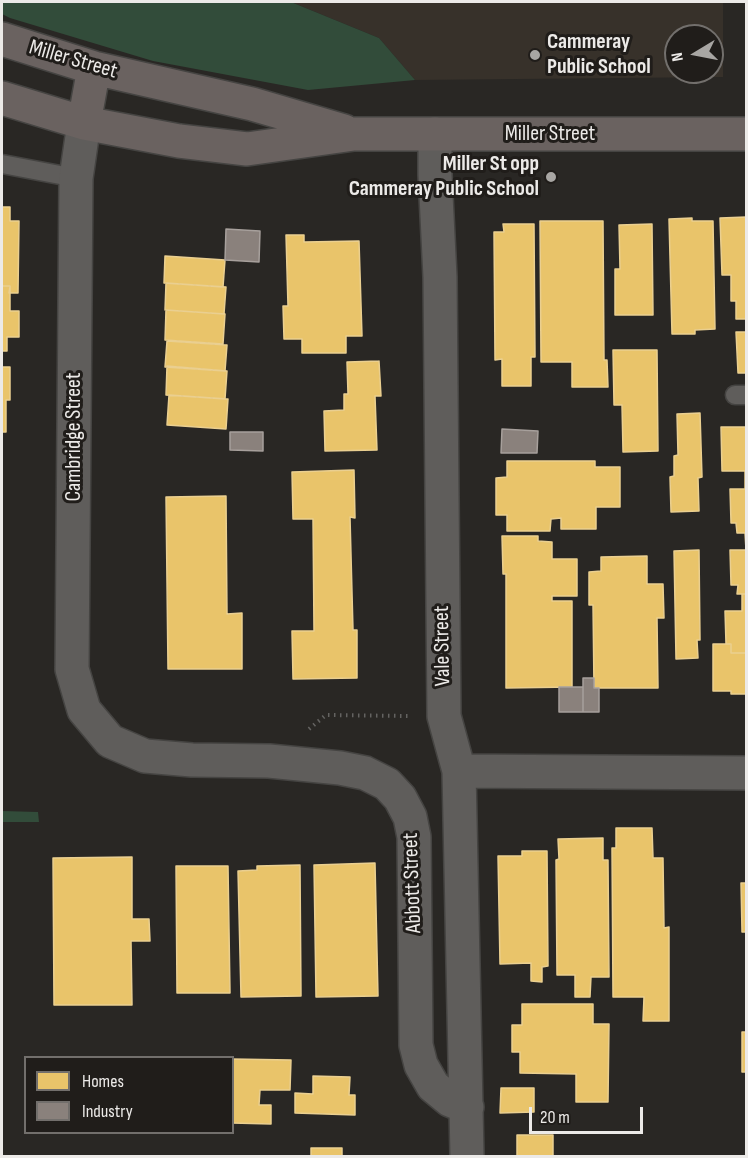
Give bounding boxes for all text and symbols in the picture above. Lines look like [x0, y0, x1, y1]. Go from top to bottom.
north arrow [664, 24, 724, 84]
place label: Cammeray Public School [547, 29, 651, 80]
street label: Miller Street [26, 35, 120, 85]
marker: Cammeray Public School [528, 48, 542, 62]
text: N [668, 51, 688, 63]
street label: Miller Street [505, 121, 595, 147]
place label: Miller St opp Cammeray Public School [349, 151, 539, 202]
marker: Miller St opp Cammeray Public School [544, 170, 558, 184]
street label: Cambridge Street [61, 372, 87, 502]
street label: Vale Street [429, 606, 457, 686]
street label: Abbott Street [398, 832, 428, 934]
legend [24, 1056, 234, 1134]
text: Homes [82, 1071, 124, 1092]
scale bar [532, 1095, 646, 1133]
text: Industry [82, 1101, 133, 1122]
text: 20 m [540, 1107, 570, 1128]

